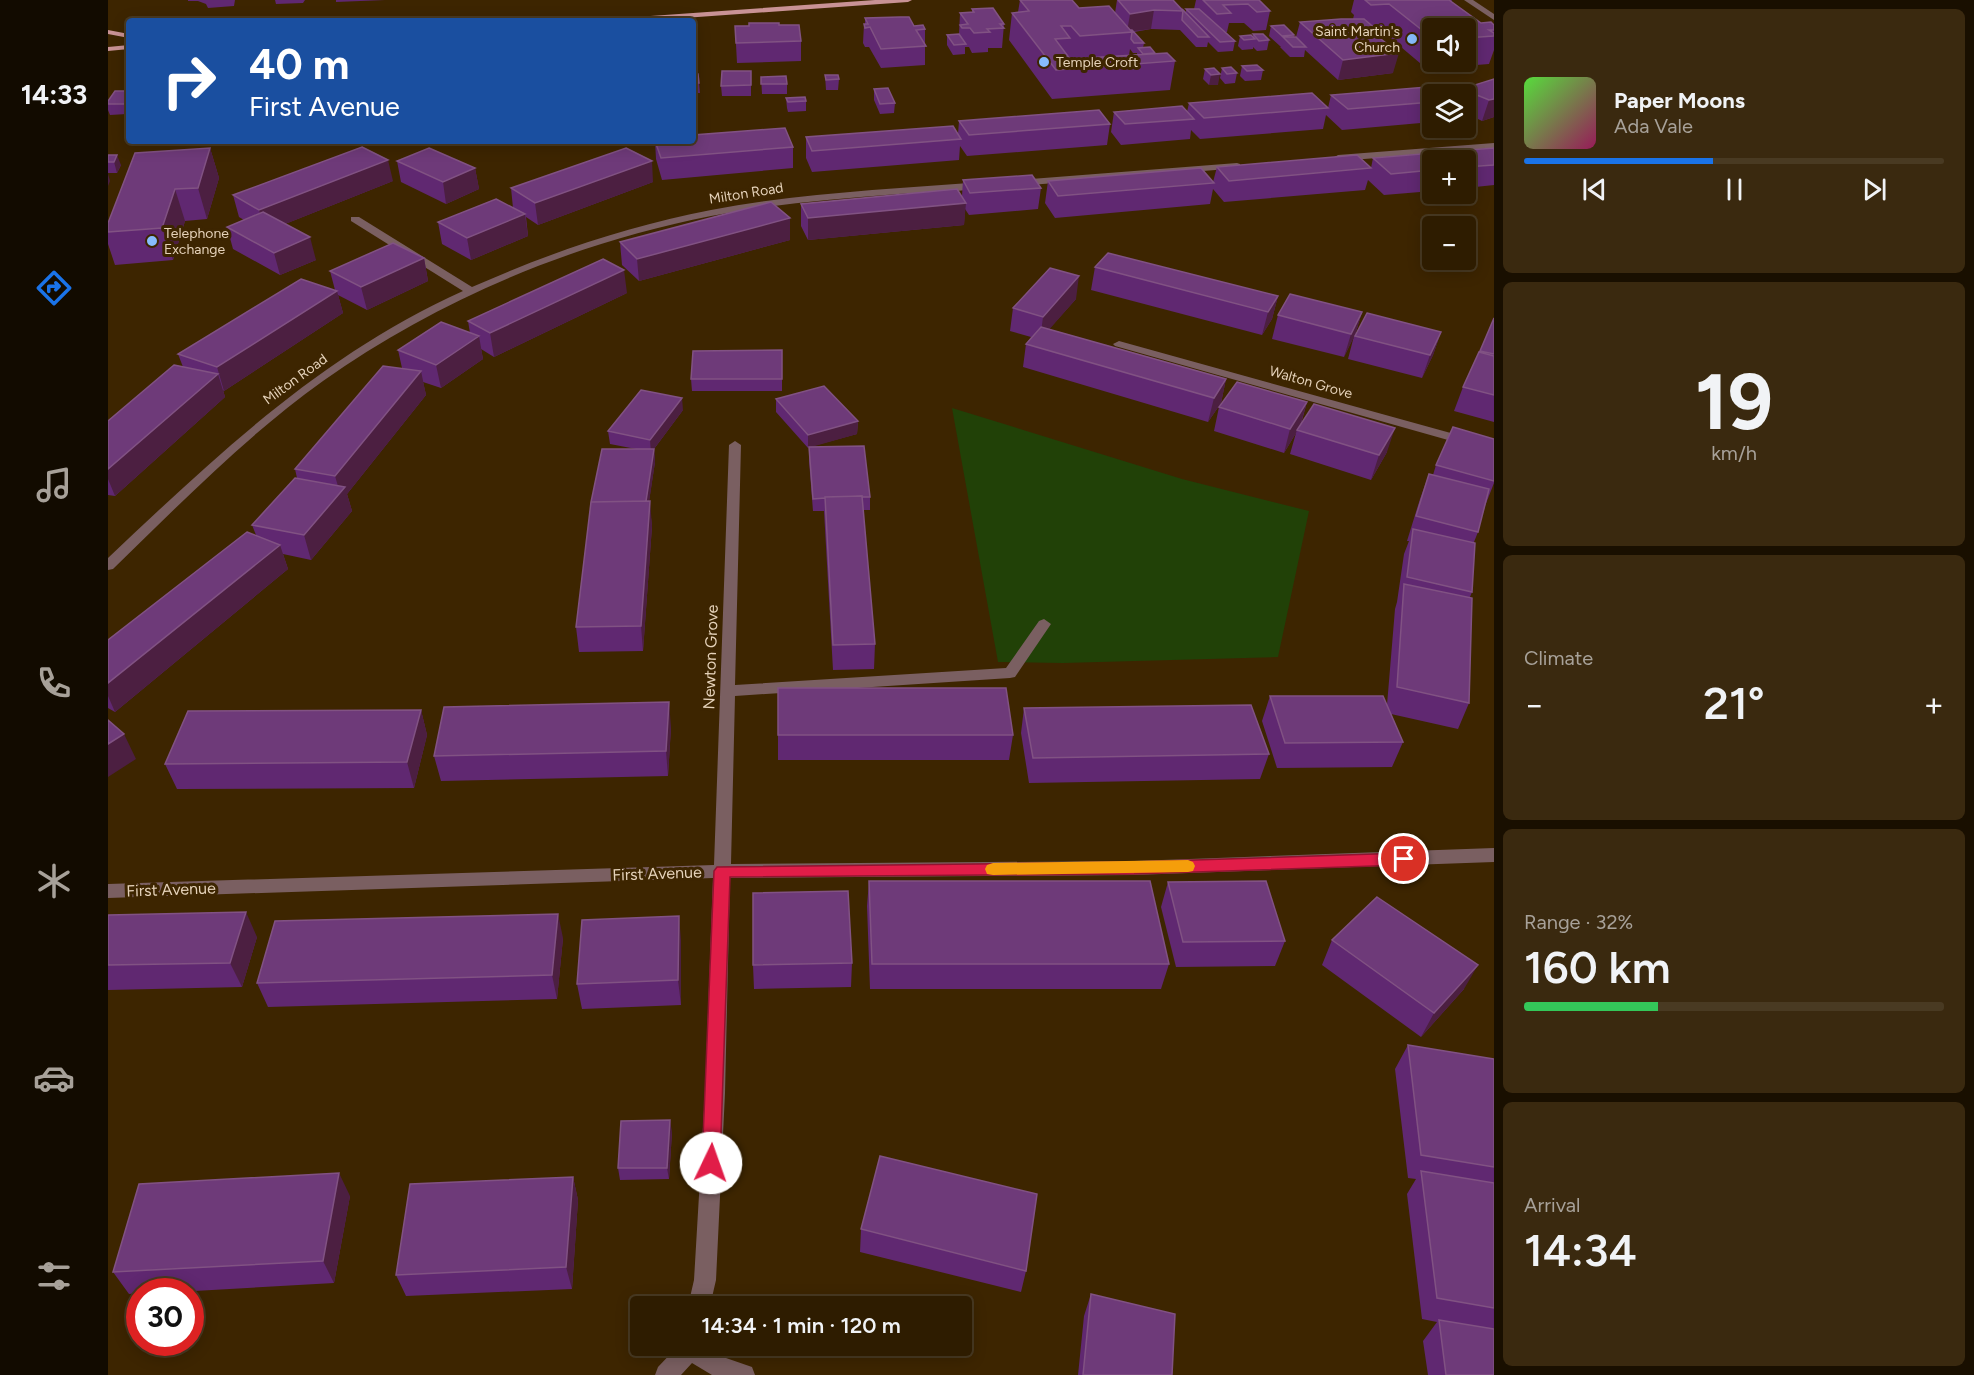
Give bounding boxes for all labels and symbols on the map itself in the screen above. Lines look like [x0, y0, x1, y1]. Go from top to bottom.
place label: Saint Martin's Church [1315, 23, 1400, 56]
marker: Saint Martin's Church [1405, 32, 1419, 46]
place label: Temple Croft [1056, 54, 1138, 71]
marker: Temple Croft [1037, 55, 1051, 69]
street label: Milton Road [708, 179, 784, 208]
place label: Telephone Exchange [164, 225, 229, 258]
marker: Telephone Exchange [145, 234, 159, 248]
street label: Milton Road [260, 350, 331, 408]
street label: Walton Grove [1267, 362, 1355, 403]
street label: Newton Grove [699, 604, 722, 710]
pin [1378, 833, 1429, 884]
street label: First Avenue [612, 862, 702, 885]
street label: First Avenue [126, 878, 216, 901]
position arrow [679, 1131, 743, 1195]
speed limit sign: 30 [126, 1278, 204, 1356]

